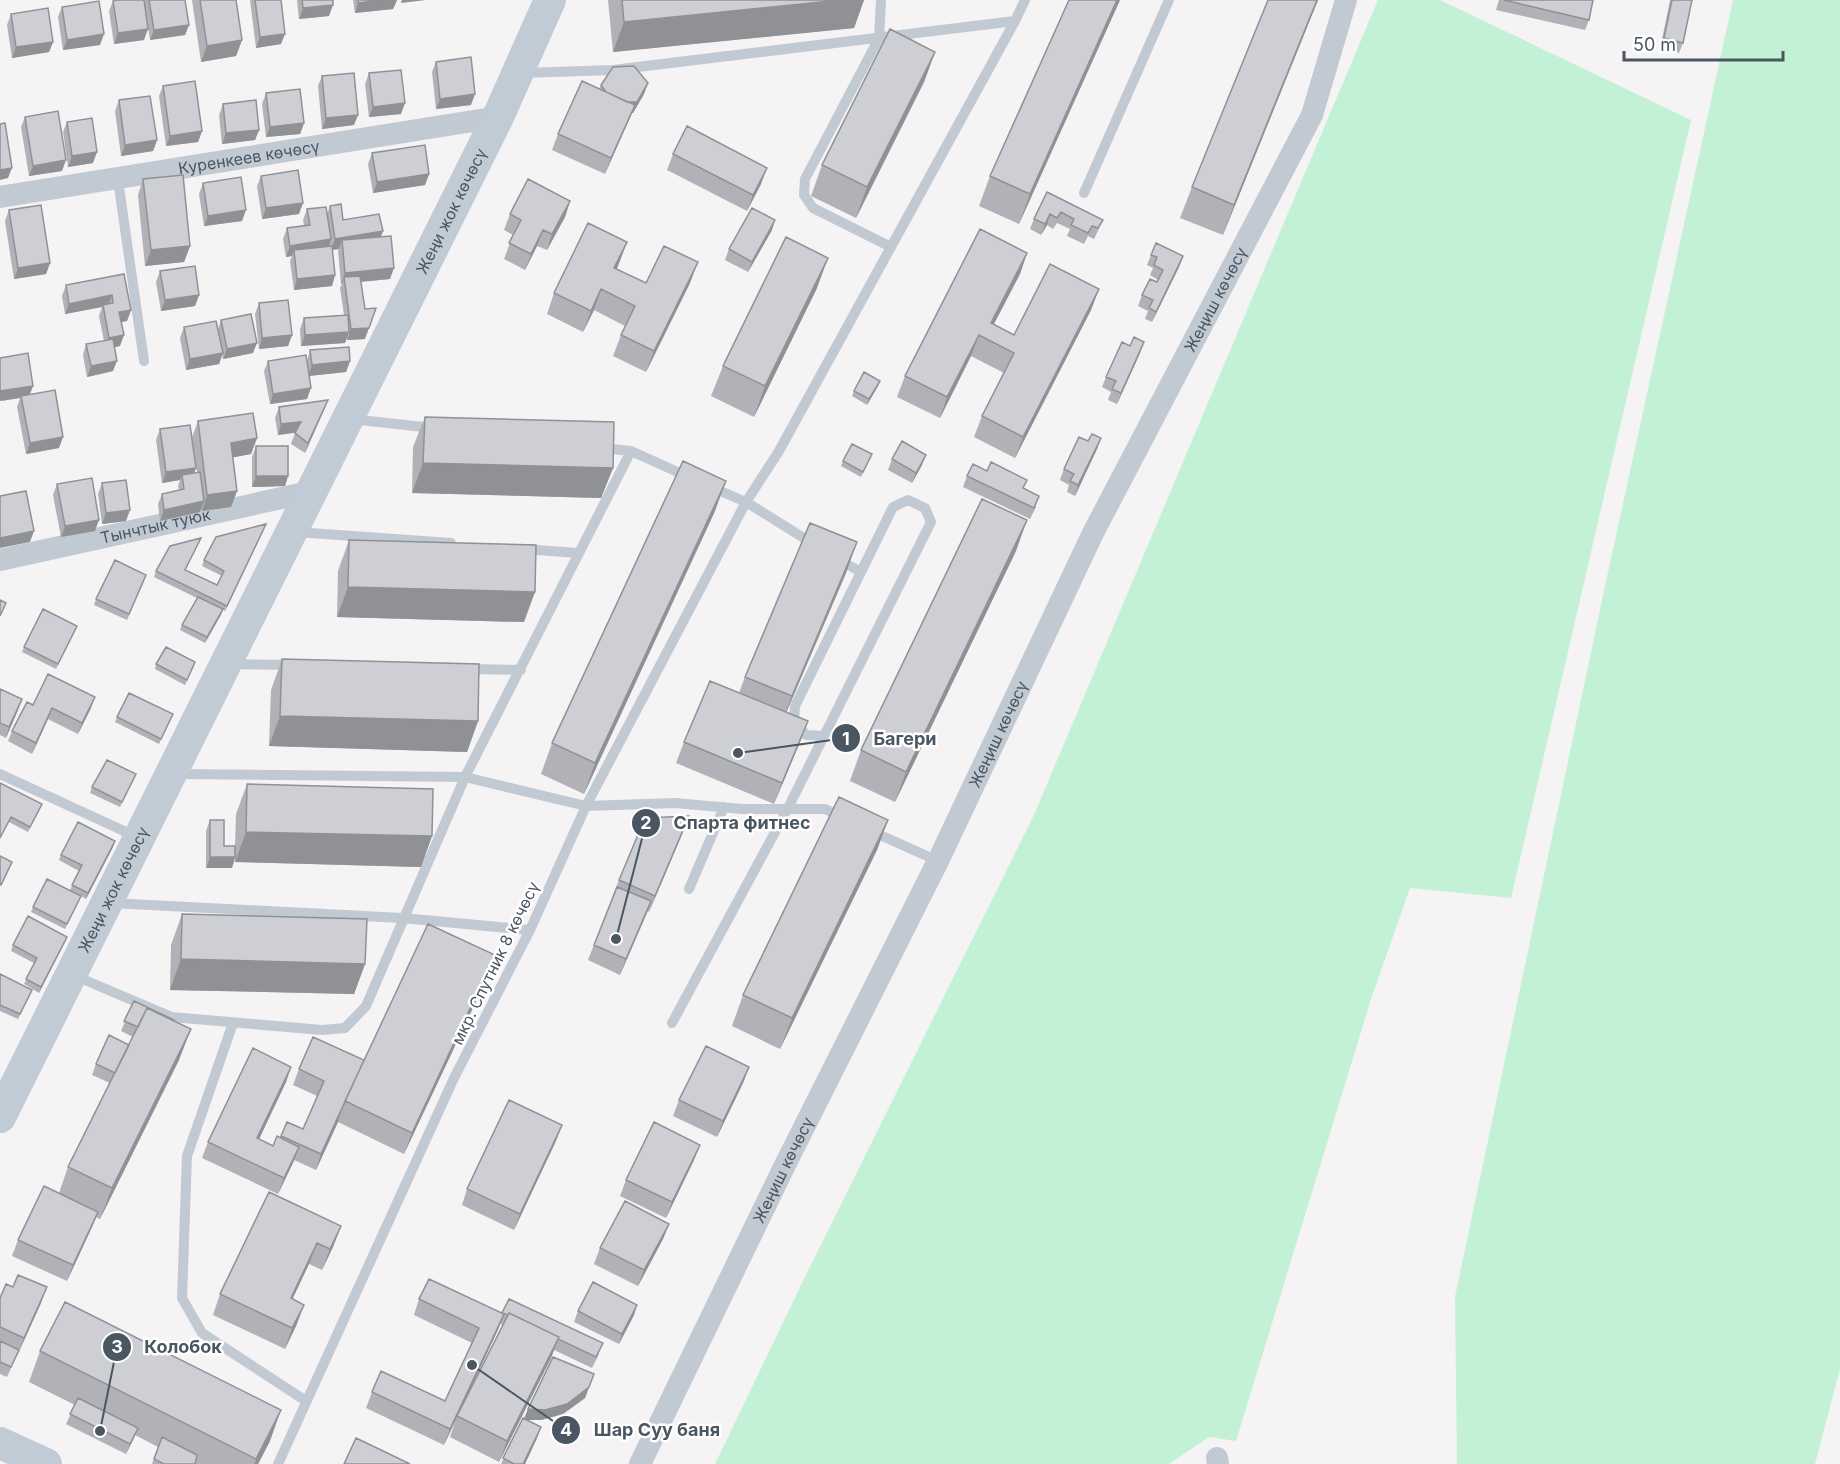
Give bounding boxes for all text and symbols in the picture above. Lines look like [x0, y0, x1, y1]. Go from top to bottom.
scale bar [1624, 24, 1783, 62]
text: 50 m [1633, 34, 1676, 55]
street label: Куренкеев көчөсү [177, 136, 321, 178]
street label: Жеңи жок көчөсү [411, 145, 491, 277]
street label: Жеңиш көчөсү [1180, 244, 1251, 355]
street label: Тынчтык туюк [98, 504, 213, 548]
street label: Жеңиш көчөсү [964, 677, 1032, 791]
callout: Багери [831, 720, 948, 756]
text: 1 [842, 728, 850, 749]
text: Багери [873, 728, 937, 749]
callout: Спарта фитнес [631, 805, 822, 841]
text: 2 [640, 812, 652, 833]
text: Спарта фитнес [673, 812, 811, 833]
street label: Жеңи жок көчөсү [74, 823, 153, 956]
street label: мкр. Спутник 8 көчөсү [447, 878, 543, 1048]
street label: Жеңиш көчөсү [748, 1114, 818, 1226]
callout: Колобок [102, 1329, 234, 1365]
text: 3 [111, 1336, 123, 1357]
text: Колобок [144, 1336, 222, 1357]
callout: Шар Суу баня [551, 1412, 732, 1448]
text: 4 [560, 1419, 572, 1440]
text: Шар Суу баня [594, 1419, 720, 1440]

